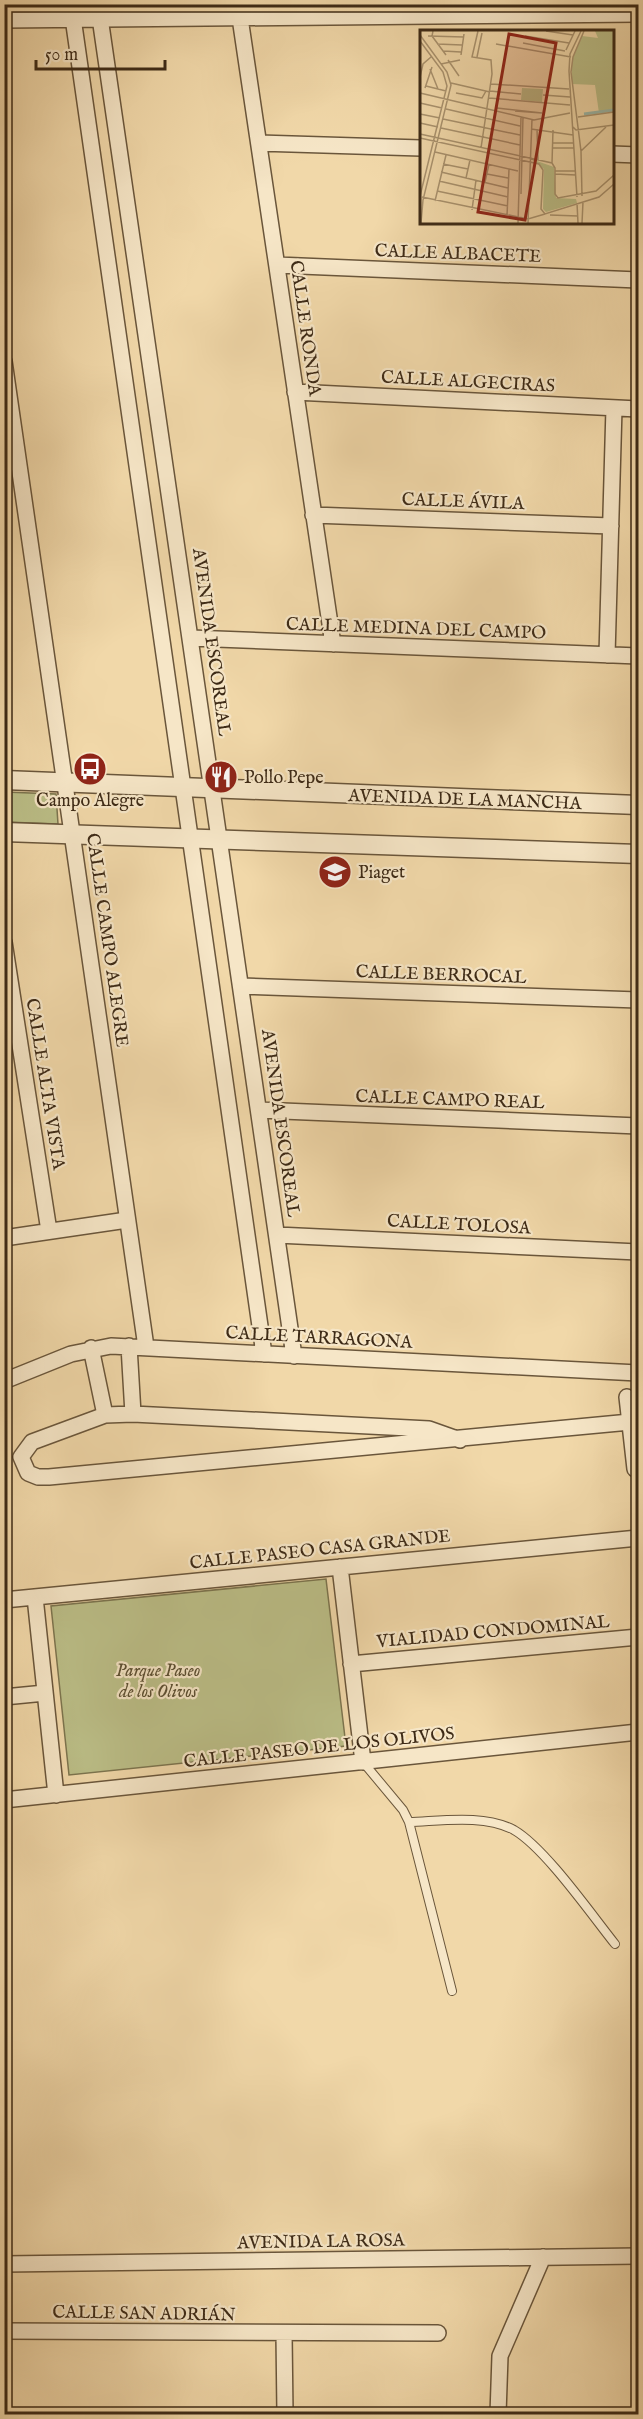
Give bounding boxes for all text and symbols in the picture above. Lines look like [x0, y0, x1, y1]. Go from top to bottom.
inset map [420, 30, 613, 224]
scale bar [36, 33, 165, 71]
text: 50 m [45, 44, 78, 67]
street label: CALLE ALBACETE [374, 240, 542, 269]
street label: CALLE RONDA [284, 259, 326, 398]
street label: CALLE ALGECIRAS [380, 366, 556, 399]
street label: CALLE ÁVILA [401, 487, 526, 516]
street label: AVENIDA ESCOREAL [186, 546, 235, 738]
street label: CALLE MEDINA DEL CAMPO [285, 613, 546, 646]
bus stop icon: Campo Alegre [72, 751, 108, 787]
restaurant icon: Pollo Pepe [203, 759, 239, 795]
place label: Pollo Pepe [244, 767, 324, 790]
street label: AVENIDA DE LA MANCHA [347, 785, 583, 816]
place label: Campo Alegre [36, 790, 144, 813]
street label: CALLE CAMPO ALEGRE [80, 832, 133, 1049]
school or university icon: Piaget [317, 854, 353, 890]
place label: Piaget [358, 862, 405, 885]
street label: CALLE BERROCAL [355, 961, 527, 990]
street label: CALLE ALTA VISTA [20, 997, 70, 1173]
street label: AVENIDA ESCOREAL [255, 1027, 304, 1219]
street label: CALLE CAMPO REAL [355, 1086, 545, 1115]
street label: CALLE TOLOSA [386, 1210, 532, 1241]
street label: CALLE TARRAGONA [225, 1322, 414, 1355]
street label: CALLE PASEO CASA GRANDE [189, 1525, 452, 1576]
street label: VIALIDAD CONDOMINAL [375, 1611, 611, 1654]
park label: Parque Paseo de los Olivos [116, 1660, 200, 1704]
street label: CALLE PASEO DE LOS OLIVOS [183, 1723, 456, 1774]
street label: AVENIDA LA ROSA [236, 2230, 406, 2255]
street label: CALLE SAN ADRIÁN [52, 2299, 236, 2328]

